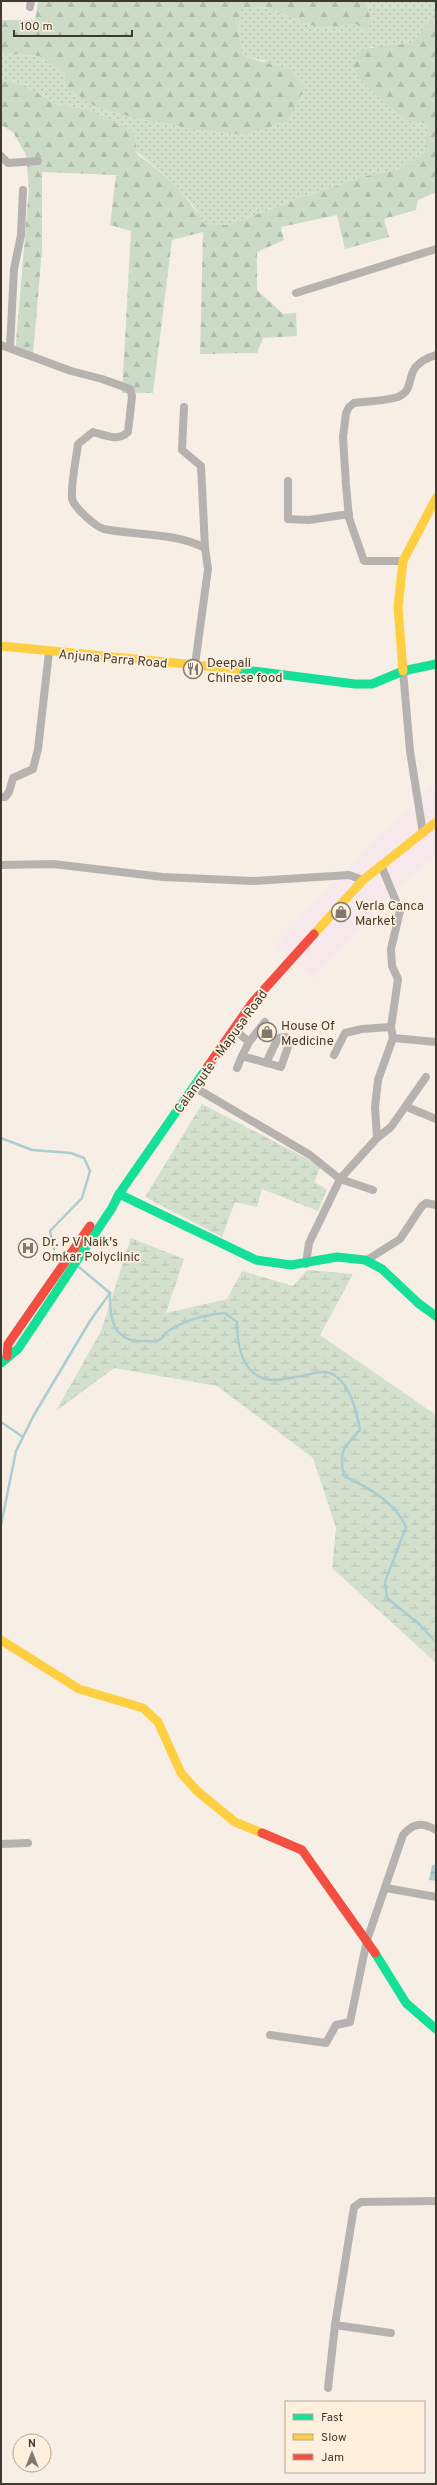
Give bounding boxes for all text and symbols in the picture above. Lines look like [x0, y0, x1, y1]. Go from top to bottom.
scale bar [14, 12, 132, 38]
text: 100 m [20, 19, 53, 35]
street label: Anjuna Parra Road [58, 647, 168, 673]
place label: Deepali Chinese food [207, 656, 283, 687]
restaurant icon: Deepali Chinese food [182, 658, 204, 680]
place label: Verla Canca Market [355, 899, 424, 930]
shop icon: Verla Canca Market [330, 901, 352, 923]
street label: Calangute - Mapusa Road [171, 987, 272, 1117]
place label: House Of Medicine [281, 1019, 335, 1050]
shop icon: House Of Medicine [256, 1021, 278, 1043]
place label: Dr. P V Naik's Omkar Polyclinic [42, 1235, 140, 1266]
hospital icon: Dr. P V Naik's Omkar Polyclinic [17, 1237, 39, 1259]
legend [285, 2401, 425, 2473]
text: Fast [321, 2410, 343, 2426]
text: Slow [321, 2430, 347, 2446]
north arrow [12, 2433, 52, 2473]
text: N [28, 2437, 36, 2451]
text: Jam [321, 2450, 344, 2466]

